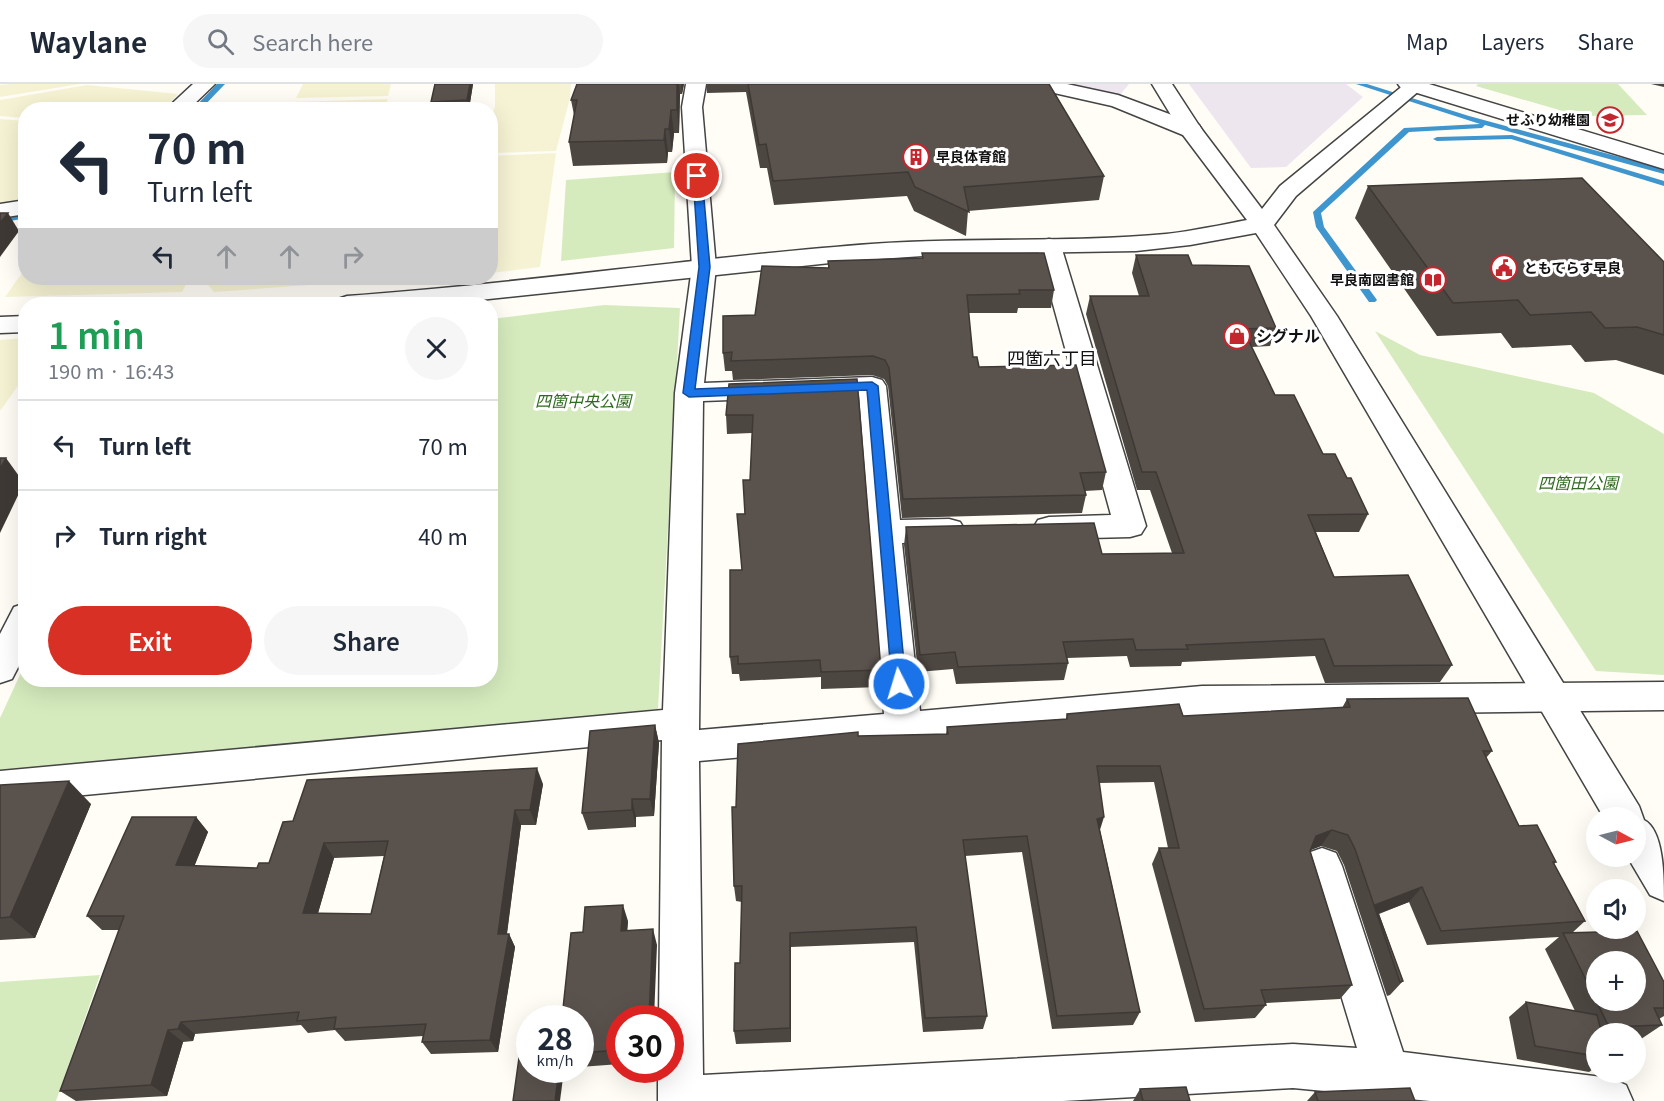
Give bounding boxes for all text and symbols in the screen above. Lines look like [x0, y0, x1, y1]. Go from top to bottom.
search box [183, 14, 603, 68]
text: Waylane [30, 21, 147, 61]
icon: search [204, 25, 237, 58]
text: Search here [252, 25, 373, 57]
text: Map [1406, 26, 1448, 56]
text: Layers [1481, 26, 1544, 56]
text: Share [1577, 26, 1634, 56]
school or university icon: せふり幼稚園 [1595, 105, 1625, 135]
place label: せふり幼稚園 [1506, 109, 1590, 129]
text: 70 m [147, 115, 247, 176]
icon: left [48, 126, 126, 204]
building icon: 早良体育館 [901, 142, 931, 172]
place label: 早良体育館 [936, 146, 1006, 166]
pin [671, 150, 722, 201]
icon: arrive [680, 159, 713, 192]
text: Turn left [147, 171, 253, 210]
icon: left [147, 240, 180, 273]
icon: ahead [210, 240, 243, 273]
icon: ahead [273, 240, 306, 273]
icon: right [336, 240, 369, 273]
public building icon: ともてらす早良 [1489, 253, 1519, 283]
place label: ともてらす早良 [1524, 257, 1621, 277]
library icon: 早良南図書館 [1418, 265, 1448, 295]
place label: 早良南図書館 [1330, 269, 1414, 289]
text: 1 min [48, 307, 145, 359]
button: close [405, 317, 468, 380]
shop icon: シグナル [1222, 321, 1252, 351]
place label: シグナル [1256, 323, 1320, 347]
district label: 四箇六丁目 [1007, 344, 1097, 370]
text: 190 m · 16:43 [48, 356, 174, 385]
park label: 四箇中央公園 [535, 388, 633, 412]
icon: left [48, 429, 81, 462]
text: Turn left [99, 429, 191, 461]
text: 70 m [418, 429, 468, 461]
park label: 四箇田公園 [1538, 470, 1620, 494]
icon: right [48, 519, 81, 552]
text: Turn right [99, 519, 207, 551]
text: 40 m [418, 519, 468, 551]
button: Exit [48, 606, 252, 675]
button: Share [264, 606, 468, 675]
position arrow [867, 652, 931, 716]
north arrow [1586, 807, 1646, 867]
map controls [1586, 807, 1646, 1083]
button: sound [1586, 879, 1646, 939]
button: + [1586, 951, 1646, 1011]
speed limit sign: 30 [606, 1005, 684, 1083]
text: 28 [537, 1015, 573, 1059]
button: − [1586, 1023, 1646, 1083]
text: km/h [536, 1049, 574, 1070]

